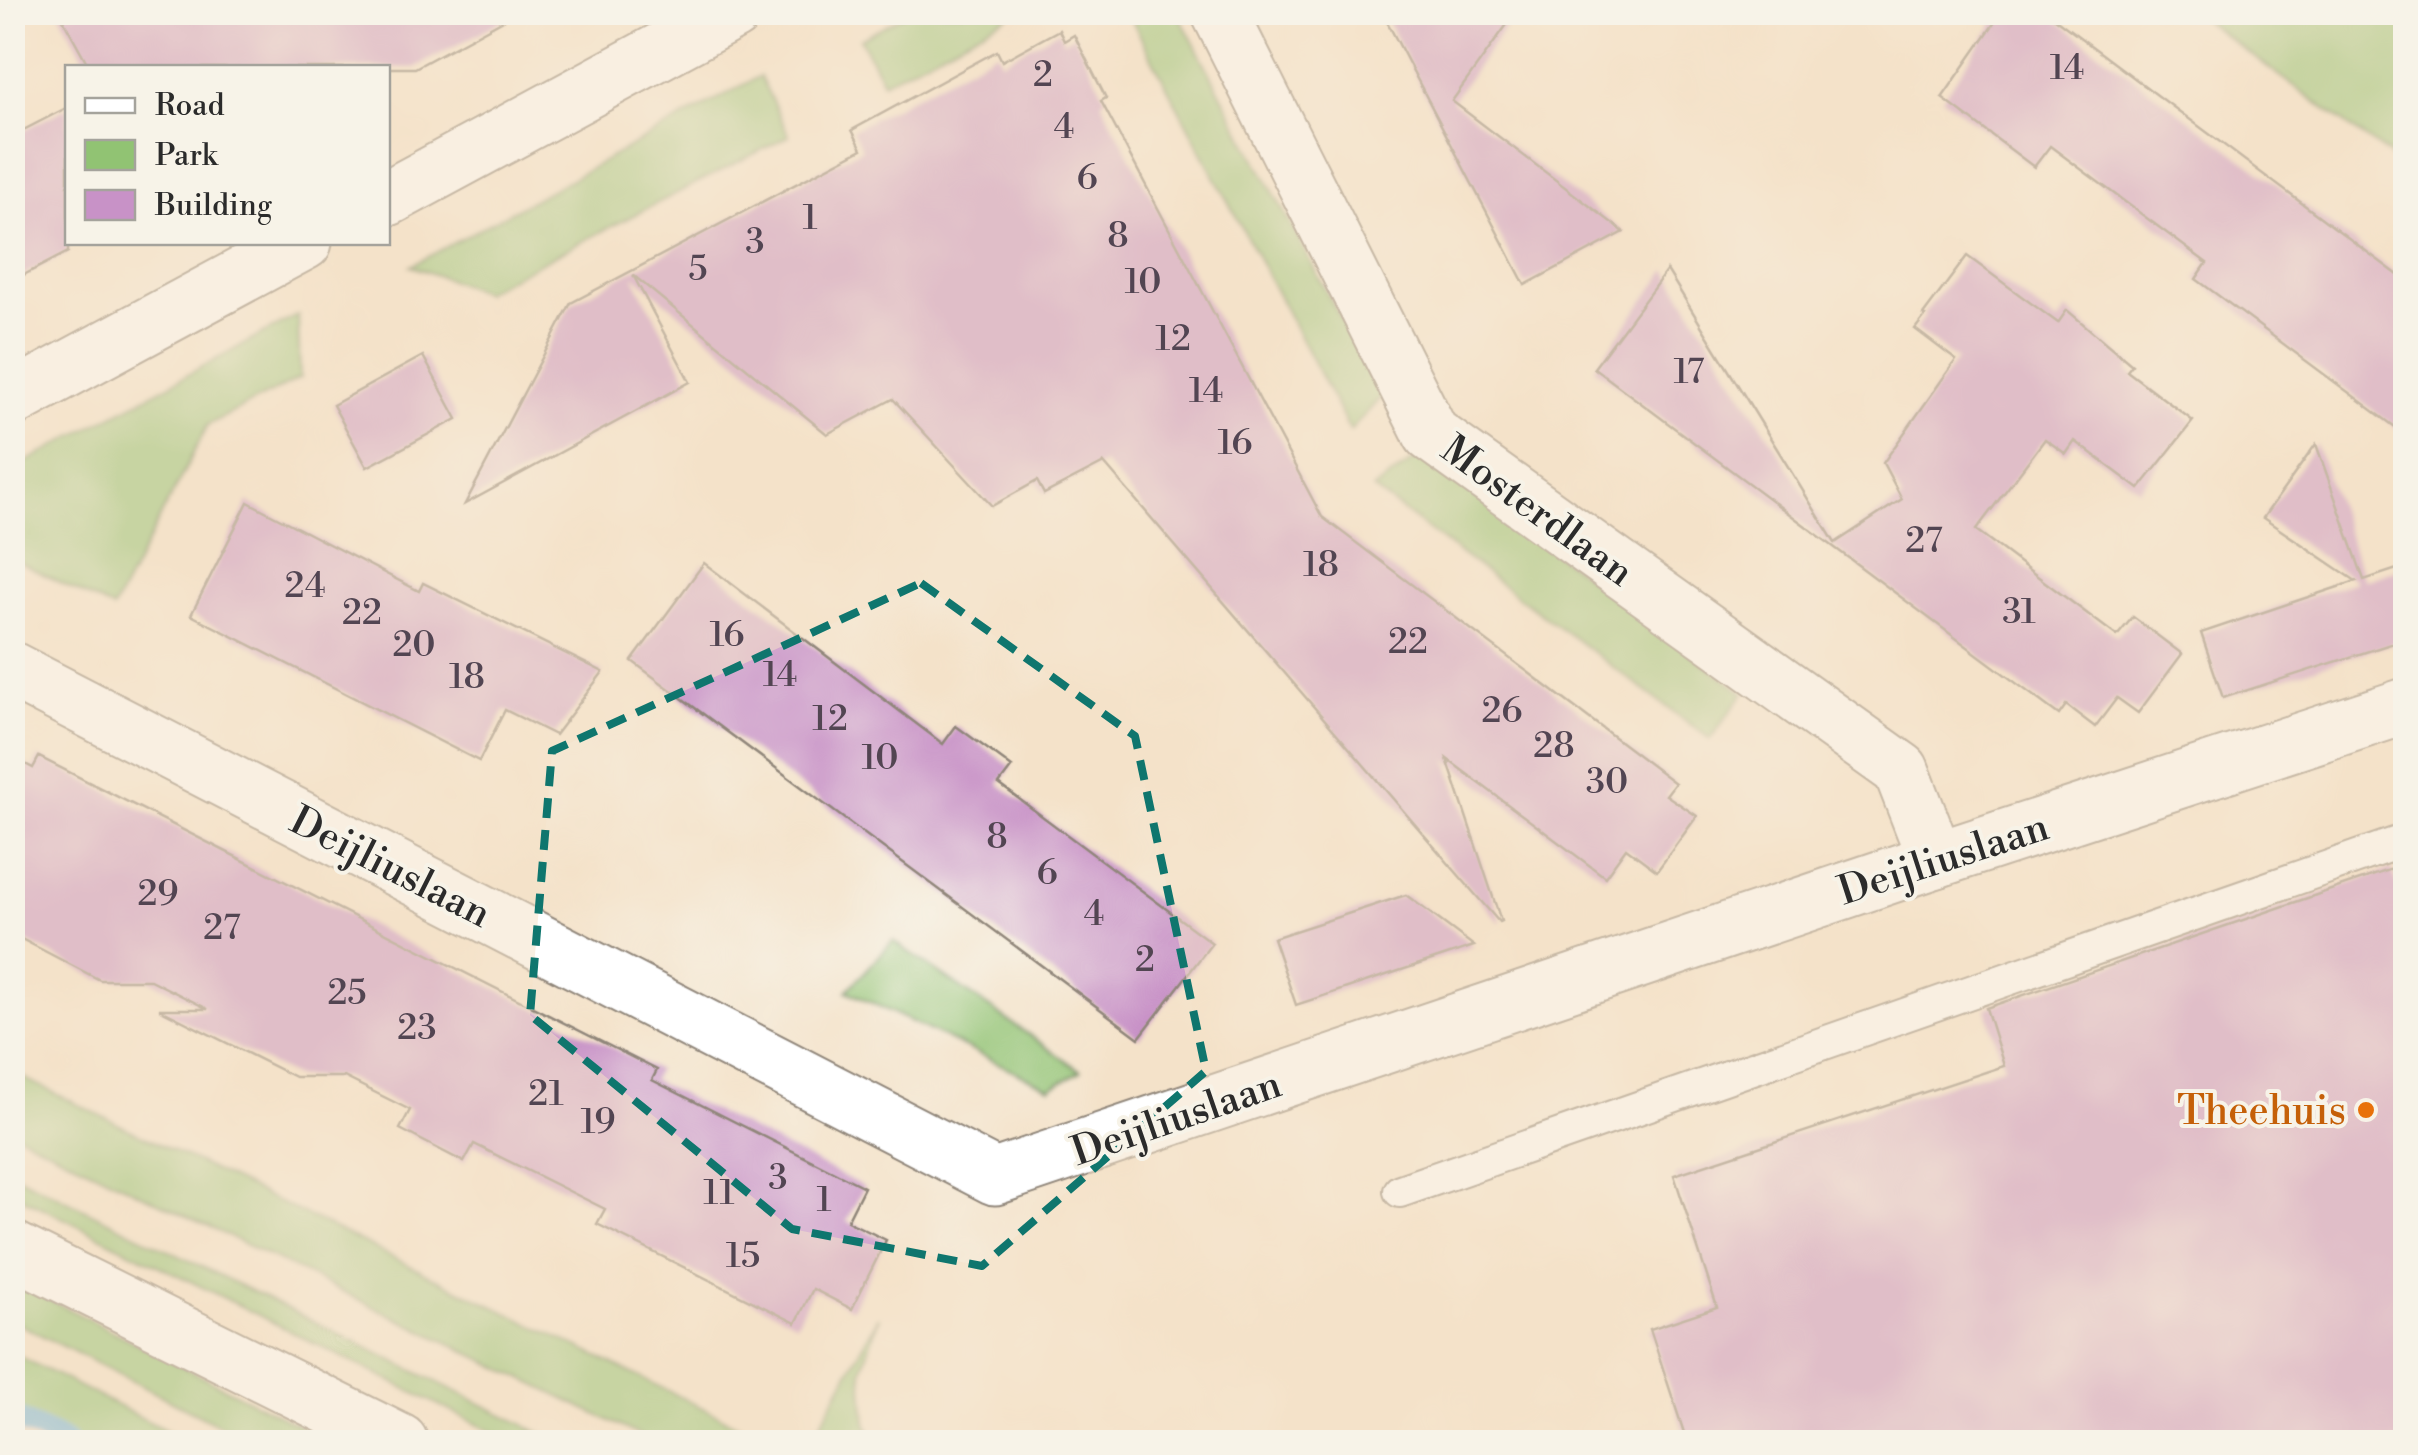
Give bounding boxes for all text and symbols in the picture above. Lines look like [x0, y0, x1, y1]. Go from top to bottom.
house number: 14 [2050, 47, 2084, 90]
house number: 2 [1033, 54, 1053, 97]
legend [65, 65, 390, 245]
text: Road [155, 87, 225, 125]
house number: 4 [1054, 106, 1074, 149]
text: Park [155, 137, 219, 175]
house number: 6 [1076, 157, 1098, 200]
text: Building [154, 187, 273, 225]
house number: 1 [802, 197, 818, 240]
house number: 8 [1107, 215, 1129, 258]
house number: 3 [745, 221, 765, 264]
house number: 5 [688, 248, 708, 291]
house number: 10 [1124, 261, 1162, 304]
house number: 12 [1155, 318, 1191, 361]
house number: 17 [1674, 351, 1705, 394]
house number: 14 [1189, 370, 1223, 413]
house number: 16 [1217, 422, 1253, 465]
street label: Mosterdlaan [1431, 425, 1643, 598]
house number: 27 [1905, 520, 1943, 563]
house number: 18 [1303, 544, 1339, 587]
house number: 24 [284, 565, 326, 608]
house number: 31 [2002, 591, 2036, 634]
house number: 22 [342, 592, 382, 635]
house number: 16 [709, 614, 745, 657]
house number: 22 [1388, 621, 1428, 664]
house number: 20 [392, 624, 436, 667]
house number: 14 [763, 654, 797, 697]
house number: 18 [449, 656, 485, 699]
house number: 26 [1481, 690, 1523, 733]
house number: 12 [812, 698, 848, 741]
house number: 28 [1533, 725, 1575, 768]
house number: 10 [861, 737, 899, 780]
house number: 30 [1586, 761, 1628, 804]
street label: Deijliuslaan [281, 796, 499, 941]
street label: Deijliuslaan [1832, 802, 2056, 918]
house number: 8 [986, 816, 1008, 859]
house number: 6 [1036, 852, 1058, 895]
house number: 29 [137, 873, 179, 916]
house number: 4 [1084, 893, 1104, 936]
house number: 27 [203, 907, 241, 950]
house number: 2 [1135, 939, 1155, 982]
house number: 25 [327, 972, 367, 1015]
house number: 23 [397, 1007, 437, 1050]
street label: Deijliuslaan [1065, 1060, 1289, 1179]
house number: 21 [528, 1073, 564, 1116]
place label: Theehuis [2177, 1087, 2346, 1137]
marker: Theehuis [2355, 1099, 2377, 1121]
house number: 19 [580, 1101, 616, 1144]
house number: 3 [768, 1157, 788, 1200]
house number: 11 [703, 1172, 735, 1215]
house number: 1 [816, 1179, 832, 1222]
house number: 15 [726, 1235, 760, 1278]

